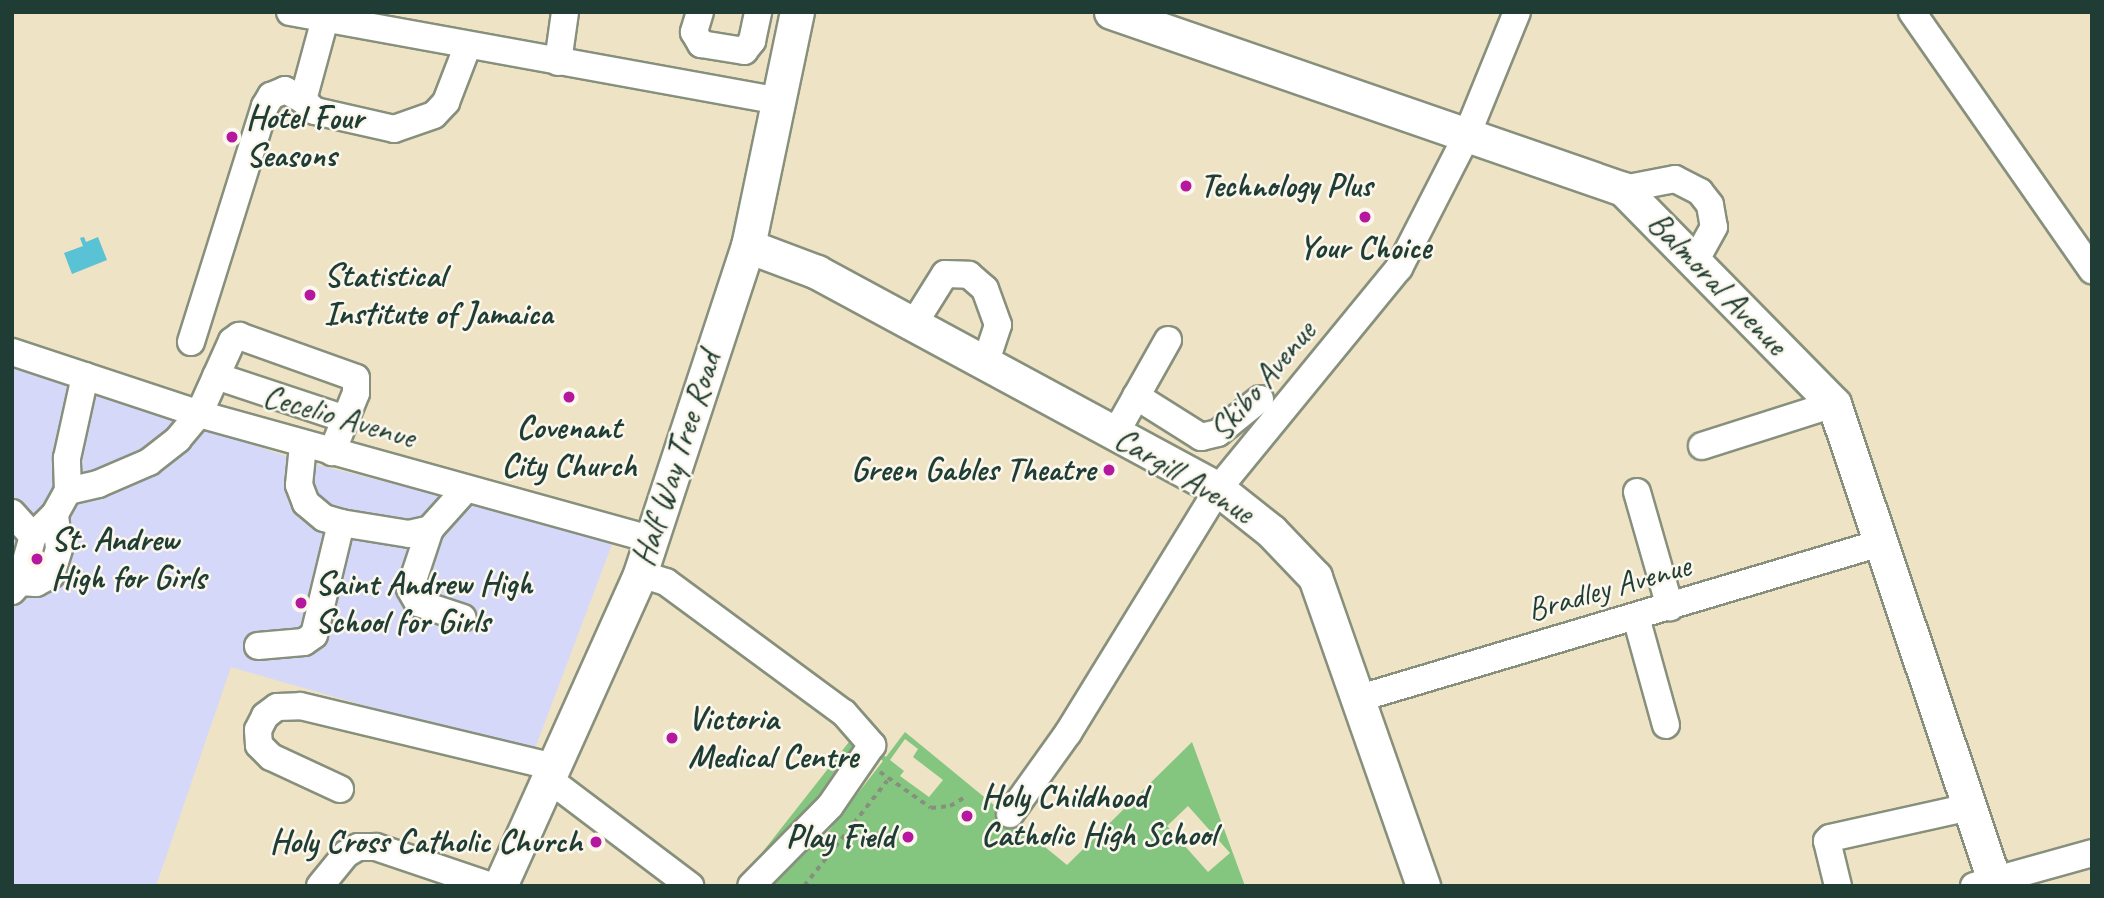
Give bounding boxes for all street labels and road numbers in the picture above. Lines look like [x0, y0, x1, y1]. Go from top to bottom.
street label: Balmoral Avenue [1639, 204, 1795, 364]
street label: Skibo Avenue [1201, 313, 1325, 449]
street label: Half Way Tree Road [624, 347, 730, 571]
street label: Cecelio Avenue [259, 376, 419, 458]
street label: Cargill Avenue [1107, 419, 1261, 533]
street label: Bradley Avenue [1523, 546, 1695, 630]

